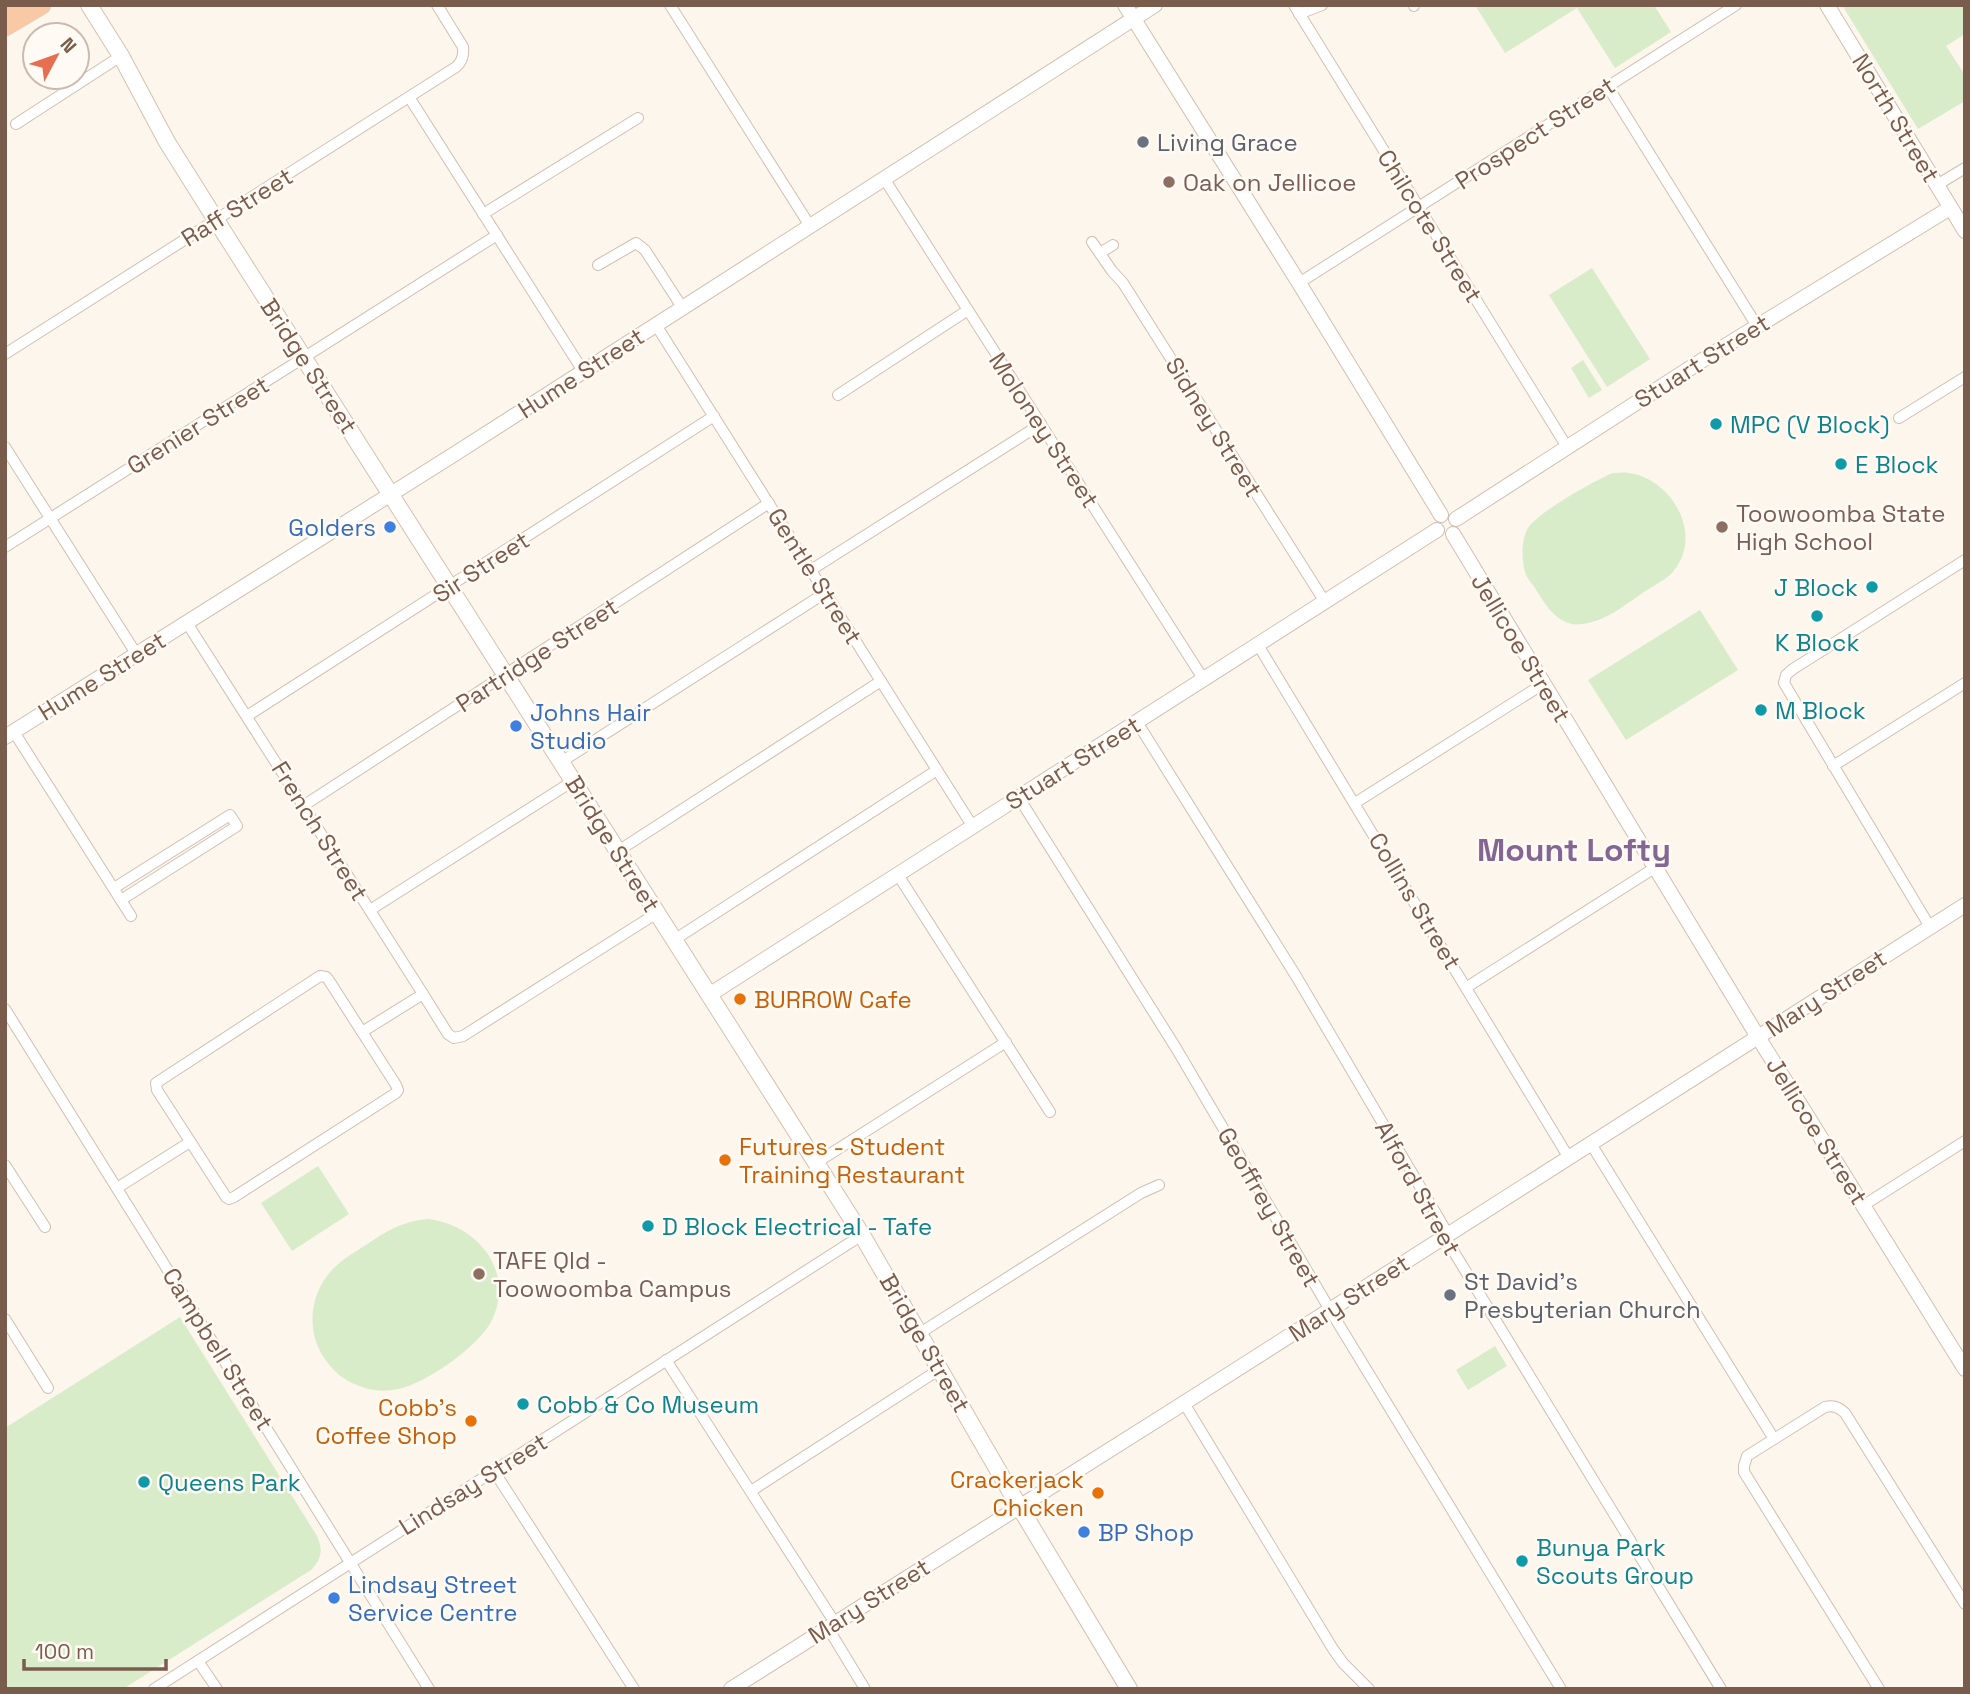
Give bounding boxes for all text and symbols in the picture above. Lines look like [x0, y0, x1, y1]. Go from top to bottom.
north arrow [21, 21, 91, 91]
text: N [55, 32, 82, 58]
street label: North Street [1845, 48, 1947, 188]
street label: Prospect Street [1449, 70, 1621, 196]
place label: Living Grace [1157, 127, 1298, 158]
marker: Living Grace [1135, 134, 1151, 150]
street label: Chilcote Street [1371, 144, 1489, 308]
street label: Raff Street [175, 160, 299, 254]
place label: Oak on Jellicoe [1183, 167, 1357, 198]
marker: Oak on Jellicoe [1161, 174, 1177, 190]
street label: Bridge Street [254, 292, 364, 440]
street label: Stuart Street [1629, 307, 1775, 415]
street label: Hume Street [512, 321, 650, 425]
street label: Moloney Street [982, 346, 1106, 514]
street label: Sidney Street [1159, 351, 1269, 503]
street label: Grenier Street [121, 369, 275, 481]
place label: MPC (V Block) [1730, 409, 1889, 440]
marker: MPC (V Block) [1708, 416, 1724, 432]
place label: E Block [1855, 449, 1939, 480]
marker: E Block [1833, 456, 1849, 472]
place label: Toowoomba State High School [1736, 498, 1945, 557]
street label: Gentle Street [761, 502, 869, 650]
place label: Golders [288, 512, 376, 543]
marker: Golders [382, 519, 398, 535]
marker: Toowoomba State High School [1714, 519, 1730, 535]
street label: Sir Street [427, 524, 535, 610]
street label: Jellicoe Street [1464, 568, 1578, 728]
place label: J Block [1774, 572, 1858, 603]
marker: J Block [1864, 579, 1880, 595]
street label: Partridge Street [450, 591, 624, 719]
marker: K Block [1809, 608, 1825, 624]
street label: Hume Street [32, 624, 172, 728]
place label: K Block [1775, 627, 1859, 658]
place label: M Block [1775, 695, 1866, 726]
place label: Johns Hair Studio [530, 697, 651, 756]
marker: M Block [1753, 702, 1769, 718]
street label: Stuart Street [1000, 709, 1146, 817]
marker: Johns Hair Studio [508, 718, 524, 734]
street label: French Street [265, 755, 375, 907]
street label: Bridge Street [559, 770, 667, 918]
street label: Collins Street [1362, 827, 1468, 975]
district label: Mount Lofty [1477, 830, 1671, 870]
street label: Mary Street [1760, 942, 1892, 1044]
place label: BURROW Cafe [754, 984, 912, 1015]
marker: BURROW Cafe [732, 991, 748, 1007]
street label: Jellicoe Street [1759, 1051, 1875, 1211]
street label: Alford Street [1368, 1115, 1468, 1261]
street label: Geoffrey Street [1211, 1121, 1327, 1293]
place label: Futures - Student Training Restaurant [739, 1131, 965, 1190]
marker: Futures - Student Training Restaurant [717, 1152, 733, 1168]
place label: D Block Electrical - Tafe [662, 1211, 932, 1242]
marker: D Block Electrical - Tafe [640, 1218, 656, 1234]
place label: TAFE Qld - Toowoomba Campus [493, 1245, 732, 1304]
street label: Mary Street [1283, 1247, 1415, 1349]
street label: Campbell Street [156, 1262, 280, 1436]
marker: TAFE Qld - Toowoomba Campus [471, 1266, 487, 1282]
place label: St David's Presbyterian Church [1464, 1266, 1701, 1325]
street label: Bridge Street [873, 1268, 977, 1418]
marker: St David's Presbyterian Church [1442, 1287, 1458, 1303]
place label: Cobb & Co Museum [537, 1389, 759, 1420]
place label: Cobb's Coffee Shop [315, 1392, 457, 1451]
marker: Cobb & Co Museum [515, 1396, 531, 1412]
marker: Cobb's Coffee Shop [463, 1413, 479, 1429]
street label: Lindsay Street [393, 1426, 553, 1542]
place label: Crackerjack Chicken [950, 1464, 1084, 1523]
place label: Queens Park [158, 1467, 301, 1498]
marker: Queens Park [136, 1474, 152, 1490]
marker: Crackerjack Chicken [1090, 1485, 1106, 1501]
place label: BP Shop [1098, 1517, 1194, 1548]
marker: BP Shop [1076, 1524, 1092, 1540]
place label: Bunya Park Scouts Group [1536, 1532, 1694, 1591]
street label: Mary Street [802, 1551, 936, 1651]
marker: Bunya Park Scouts Group [1514, 1553, 1530, 1569]
place label: Lindsay Street Service Centre [348, 1569, 517, 1628]
marker: Lindsay Street Service Centre [326, 1590, 342, 1606]
scale bar [24, 1628, 166, 1672]
text: 100 m [35, 1638, 94, 1665]

